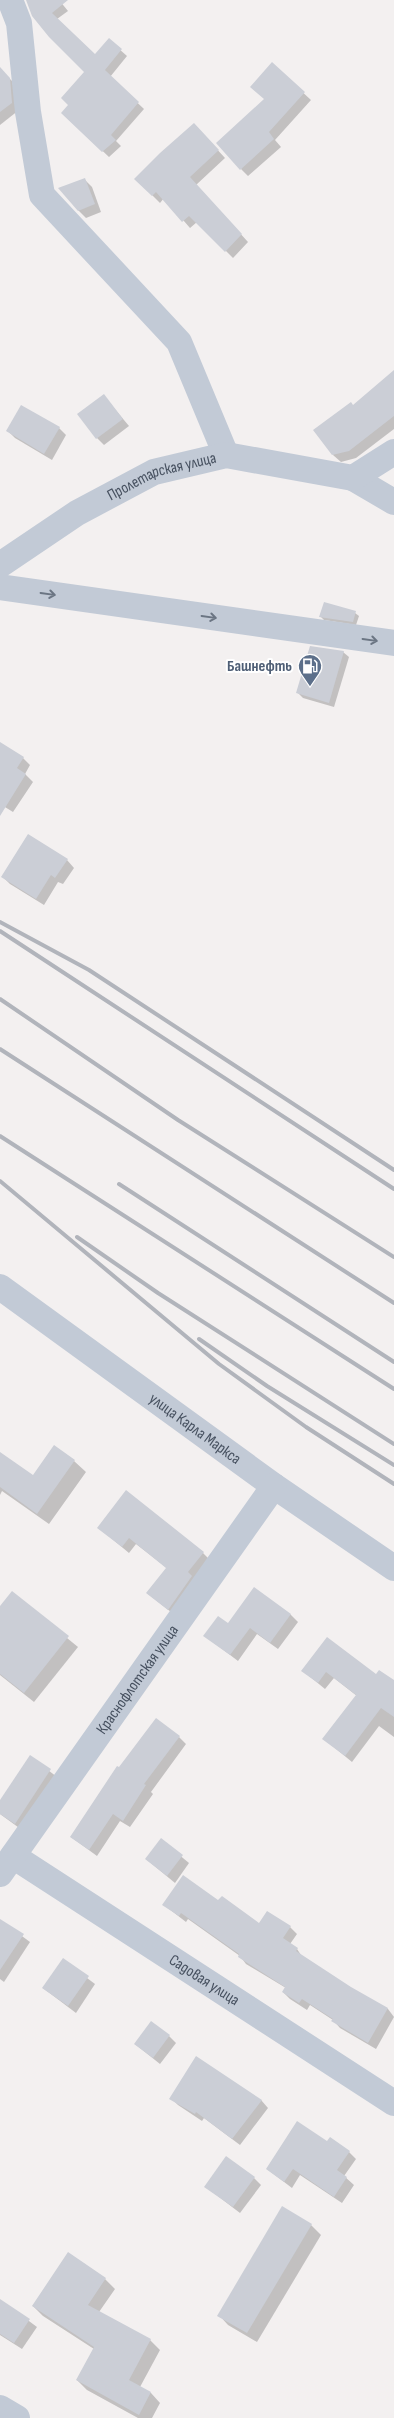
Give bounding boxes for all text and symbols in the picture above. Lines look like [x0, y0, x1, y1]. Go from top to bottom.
street label: Пролетарская улица [104, 448, 218, 505]
one-way arrow [40, 589, 56, 599]
one-way arrow [201, 612, 217, 622]
one-way arrow [362, 635, 378, 645]
fuel station icon: Башнефть [297, 653, 323, 687]
place label: Башнефть [227, 657, 292, 676]
street label: улица Карла Маркса [145, 1389, 245, 1468]
street label: Краснофлотская улица [92, 1621, 182, 1738]
street label: Садовая улица [166, 1950, 243, 2010]

